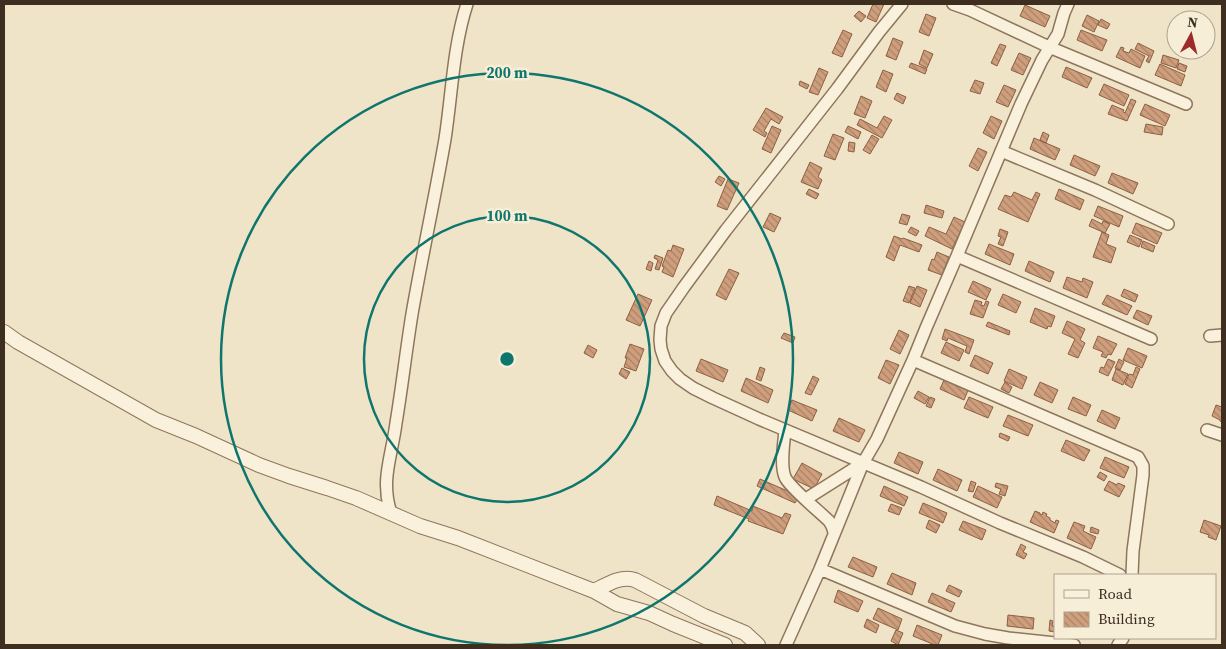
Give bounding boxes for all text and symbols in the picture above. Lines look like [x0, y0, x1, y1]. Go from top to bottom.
north arrow [1166, 10, 1216, 60]
text: N [1186, 12, 1199, 33]
text: 200 m [486, 62, 528, 83]
text: 100 m [486, 205, 528, 226]
centre of rings [498, 350, 516, 368]
legend [1054, 574, 1216, 639]
text: Road [1098, 583, 1132, 604]
text: Building [1098, 608, 1155, 629]

